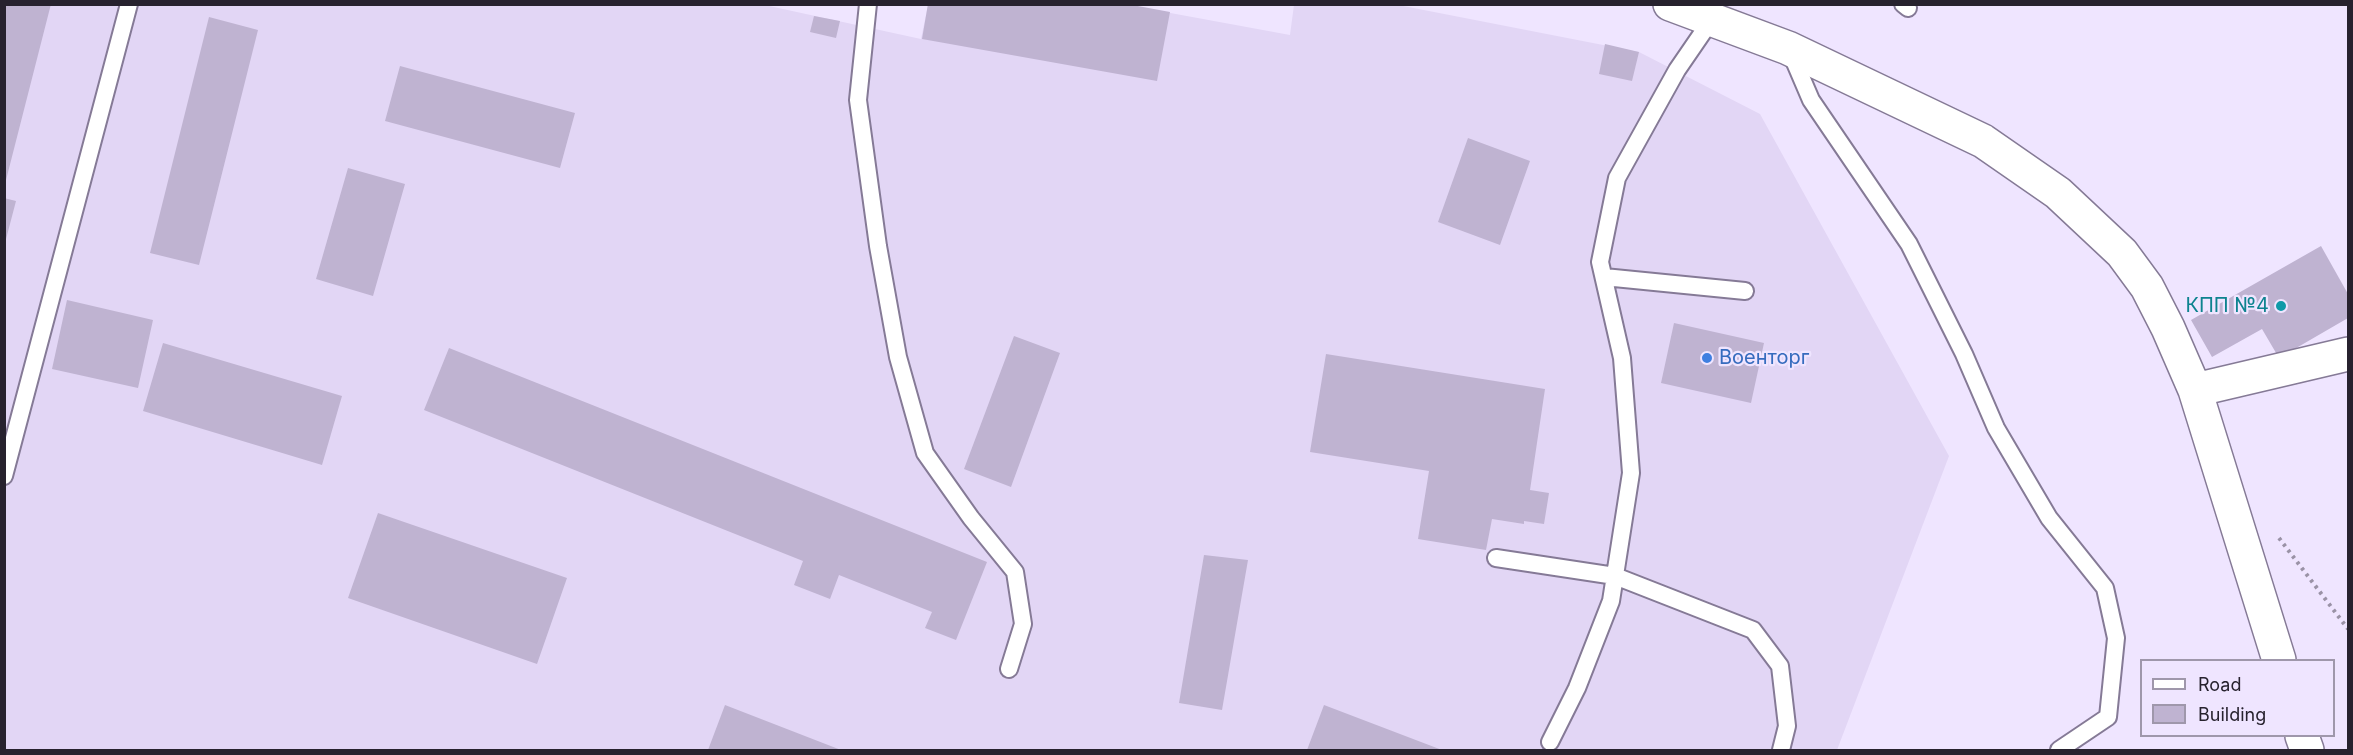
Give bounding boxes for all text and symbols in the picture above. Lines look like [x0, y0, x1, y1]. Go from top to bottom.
place label: КПП №4 [2185, 294, 2269, 318]
marker: КПП №4 [2274, 299, 2288, 313]
place label: Военторг [1719, 346, 1810, 370]
marker: Военторг [1700, 351, 1714, 365]
legend [2140, 659, 2335, 737]
text: Road [2198, 674, 2241, 695]
text: Building [2198, 704, 2266, 725]

